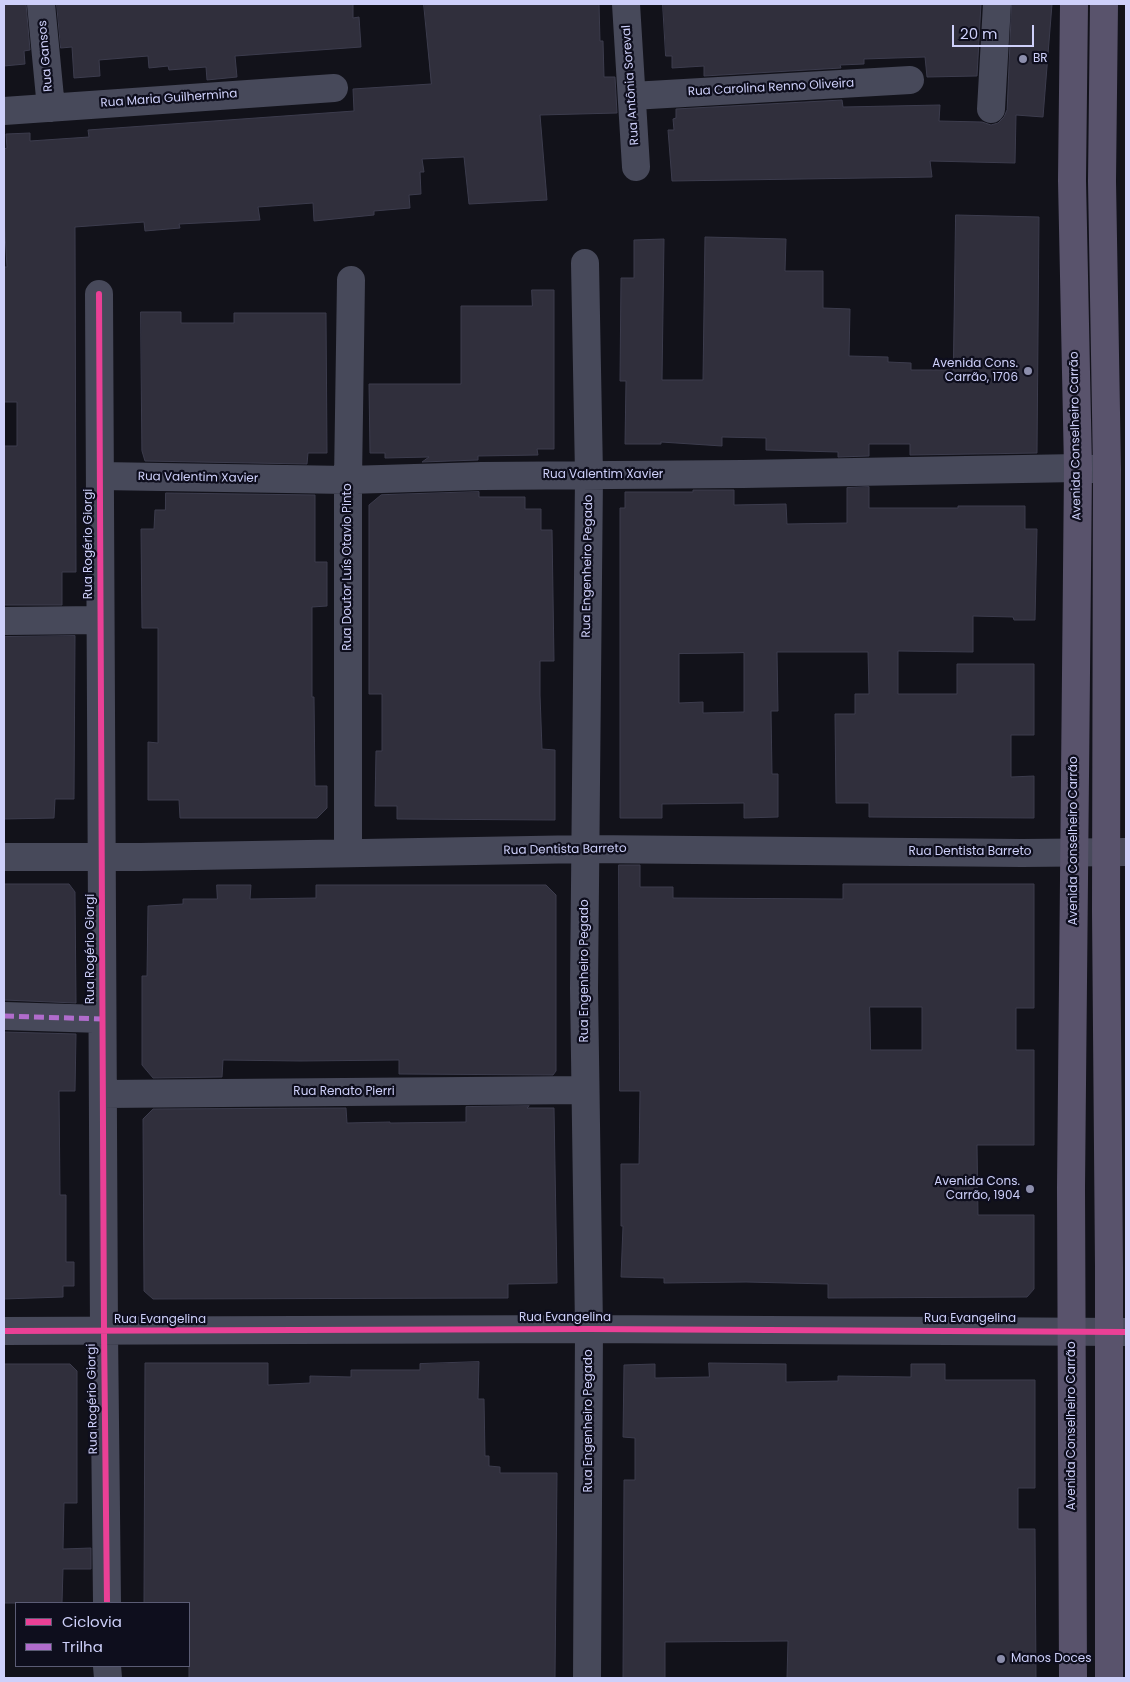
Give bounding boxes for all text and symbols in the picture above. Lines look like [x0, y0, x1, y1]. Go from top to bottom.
scale bar [955, 15, 1038, 47]
street label: Rua Gansos [36, 20, 56, 92]
text: 20 m [960, 23, 998, 44]
street label: Rua Antônia Soreval [620, 24, 642, 146]
place label: BR [1033, 52, 1048, 66]
marker: BR [1017, 53, 1029, 65]
street label: Rua Carolina Renno Oliveira [687, 76, 855, 100]
street label: Rua Maria Guilhermina [100, 87, 238, 111]
street label: Avenida Conselheiro Carrão [1067, 351, 1085, 521]
place label: Avenida Cons. Carrão, 1706 [932, 357, 1018, 385]
marker: Avenida Cons. Carrão, 1706 [1022, 365, 1034, 377]
street label: Rua Valentim Xavier [543, 468, 663, 482]
street label: Rua Valentim Xavier [138, 470, 258, 486]
street label: Rua Doutor Luís Otavio Pinto [341, 483, 355, 651]
street label: Rua Rogério Giorgi [82, 489, 96, 599]
street label: Rua Engenheiro Pegado [580, 494, 596, 638]
street label: Avenida Conselheiro Carrão [1067, 756, 1081, 926]
street label: Rua Dentista Barreto [503, 842, 627, 858]
street label: Rua Dentista Barreto [908, 845, 1032, 859]
street label: Rua Rogério Giorgi [84, 894, 98, 1004]
street label: Rua Engenheiro Pegado [578, 899, 592, 1043]
street label: Rua Renato Pierri [293, 1085, 395, 1099]
place label: Avenida Cons. Carrão, 1904 [934, 1175, 1020, 1203]
marker: Avenida Cons. Carrão, 1904 [1024, 1183, 1036, 1195]
street label: Rua Evangelina [519, 1311, 611, 1325]
street label: Rua Evangelina [924, 1312, 1016, 1326]
street label: Rua Evangelina [114, 1313, 206, 1327]
street label: Avenida Conselheiro Carrão [1065, 1341, 1079, 1511]
street label: Rua Rogério Giorgi [85, 1344, 101, 1454]
street label: Rua Engenheiro Pegado [582, 1349, 596, 1493]
legend [15, 1602, 190, 1667]
text: Ciclovia [62, 1611, 122, 1632]
text: Trilha [62, 1636, 103, 1657]
place label: Manos Doces [1011, 1652, 1091, 1666]
marker: Manos Doces [995, 1653, 1007, 1665]

